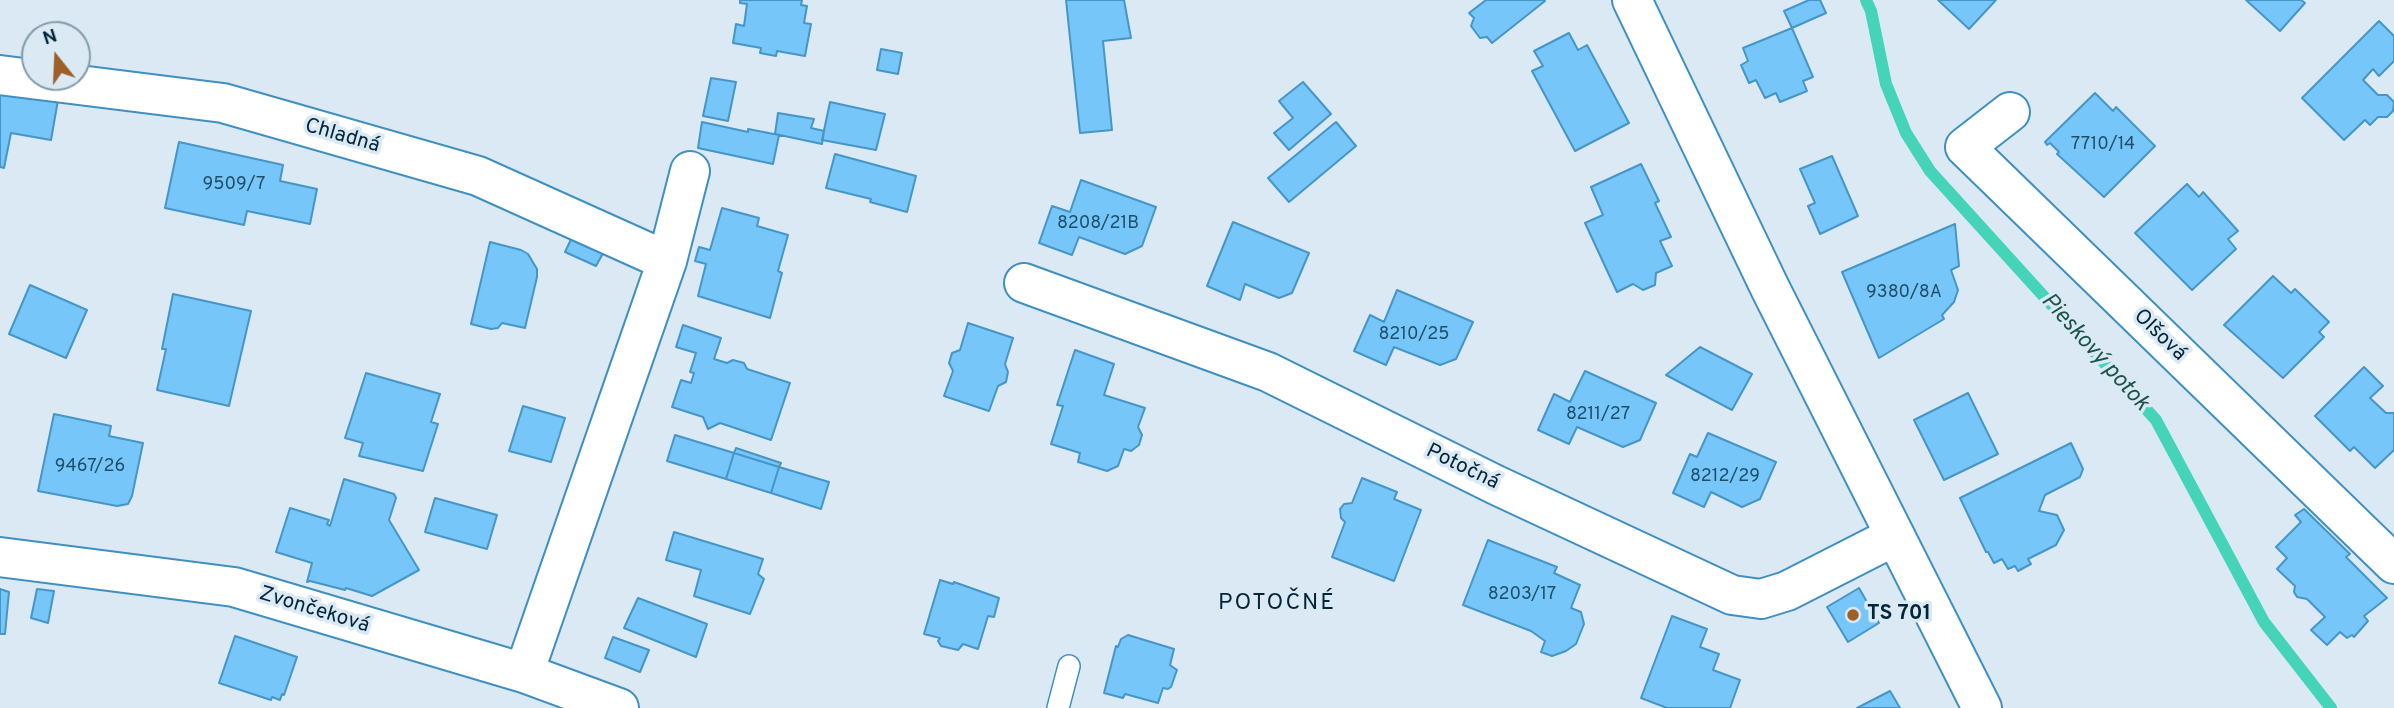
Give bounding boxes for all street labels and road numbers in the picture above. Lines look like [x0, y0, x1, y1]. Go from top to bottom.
street label: Chladná [302, 114, 382, 160]
street label: Olšová [2127, 305, 2191, 367]
street label: Potočná [1421, 440, 1503, 496]
street label: Zvončeková [256, 582, 372, 640]

